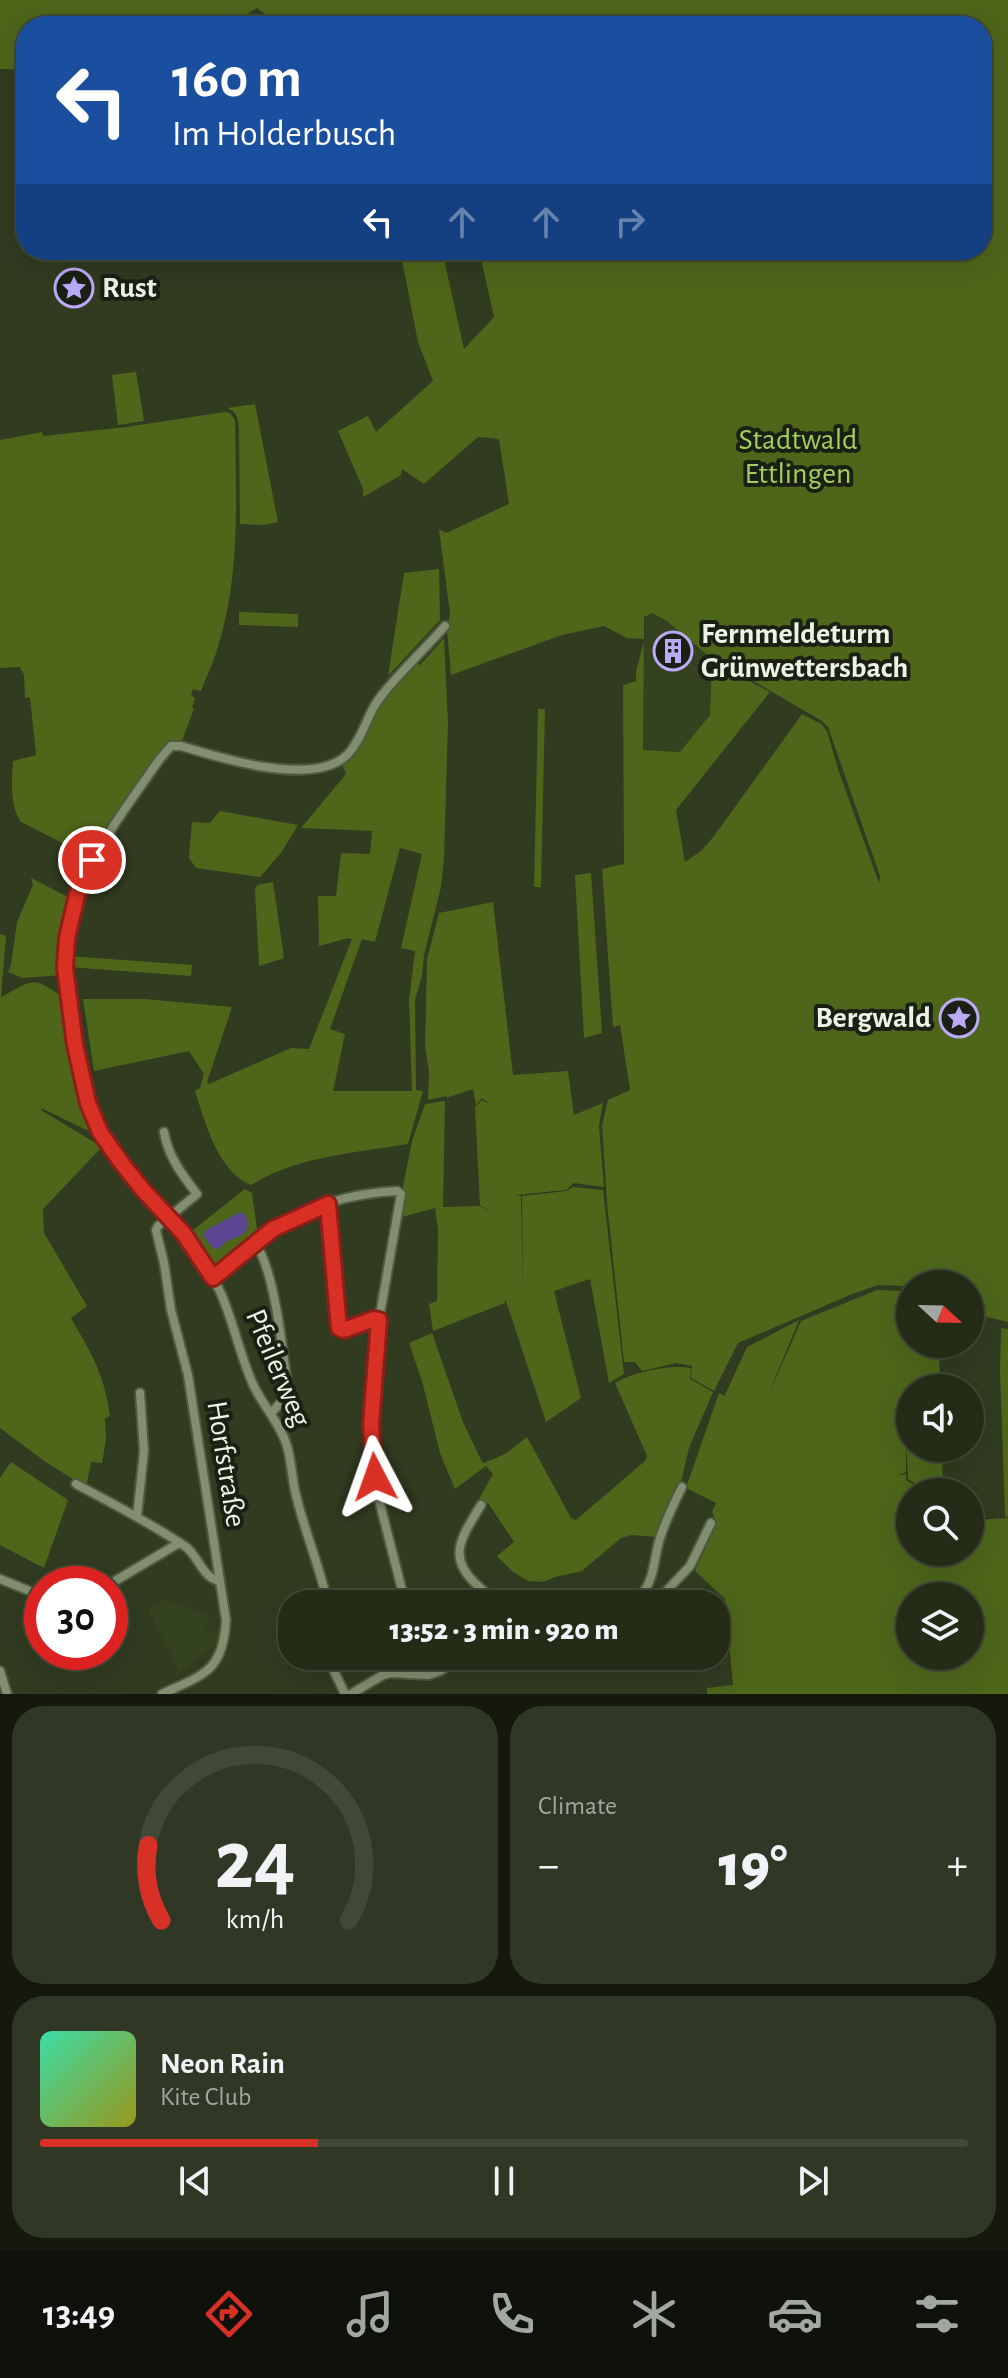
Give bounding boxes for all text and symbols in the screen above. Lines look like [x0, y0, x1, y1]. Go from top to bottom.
icon: left [40, 48, 144, 152]
text: 160 m [172, 51, 302, 107]
text: Im Holderbusch [172, 116, 396, 152]
icon: left [356, 200, 400, 244]
icon: ahead [440, 200, 484, 244]
icon: ahead [524, 200, 568, 244]
icon: right [608, 200, 652, 244]
place icon: Rust [53, 267, 95, 309]
place label: Rust [102, 273, 157, 303]
park label: Stadtwald Ettlingen [738, 425, 858, 489]
place label: Fernmeldeturm Grünwettersbach [701, 619, 908, 683]
building icon: Fernmeldeturm Grünwettersbach [652, 630, 694, 672]
pin [58, 826, 126, 894]
icon: arrive [70, 838, 114, 882]
place icon: Bergwald [938, 997, 980, 1039]
place label: Bergwald [815, 1003, 931, 1033]
north arrow [896, 1270, 984, 1358]
map controls [896, 1270, 984, 1670]
street label: Pfeilerweg [240, 1305, 316, 1432]
button: sound [896, 1374, 984, 1462]
street label: Horfstraße [201, 1399, 251, 1529]
position arrow [333, 1435, 417, 1519]
button: search [896, 1478, 984, 1566]
speed limit sign: 30 [24, 1566, 128, 1670]
button: layers [896, 1582, 984, 1670]
text: 13:52 · 3 min · 920 m [390, 1615, 618, 1645]
text: Climate [538, 1793, 617, 1819]
text: 24 [214, 1820, 296, 1904]
text: 19° [719, 1837, 787, 1897]
text: − [538, 1844, 559, 1888]
text: + [947, 1844, 968, 1888]
text: km/h [226, 1905, 284, 1934]
text: Neon Rain [160, 2049, 285, 2079]
text: Kite Club [160, 2084, 251, 2110]
icon: previous [173, 2159, 217, 2203]
icon: pause [482, 2159, 526, 2203]
icon: next [791, 2159, 835, 2203]
icon: directions [201, 2286, 257, 2342]
icon: music [342, 2286, 398, 2342]
icon: phone [484, 2286, 540, 2342]
icon: climate [626, 2286, 682, 2342]
icon: car [767, 2286, 823, 2342]
icon: filters [909, 2286, 965, 2342]
text: 13:49 [43, 2296, 115, 2332]

